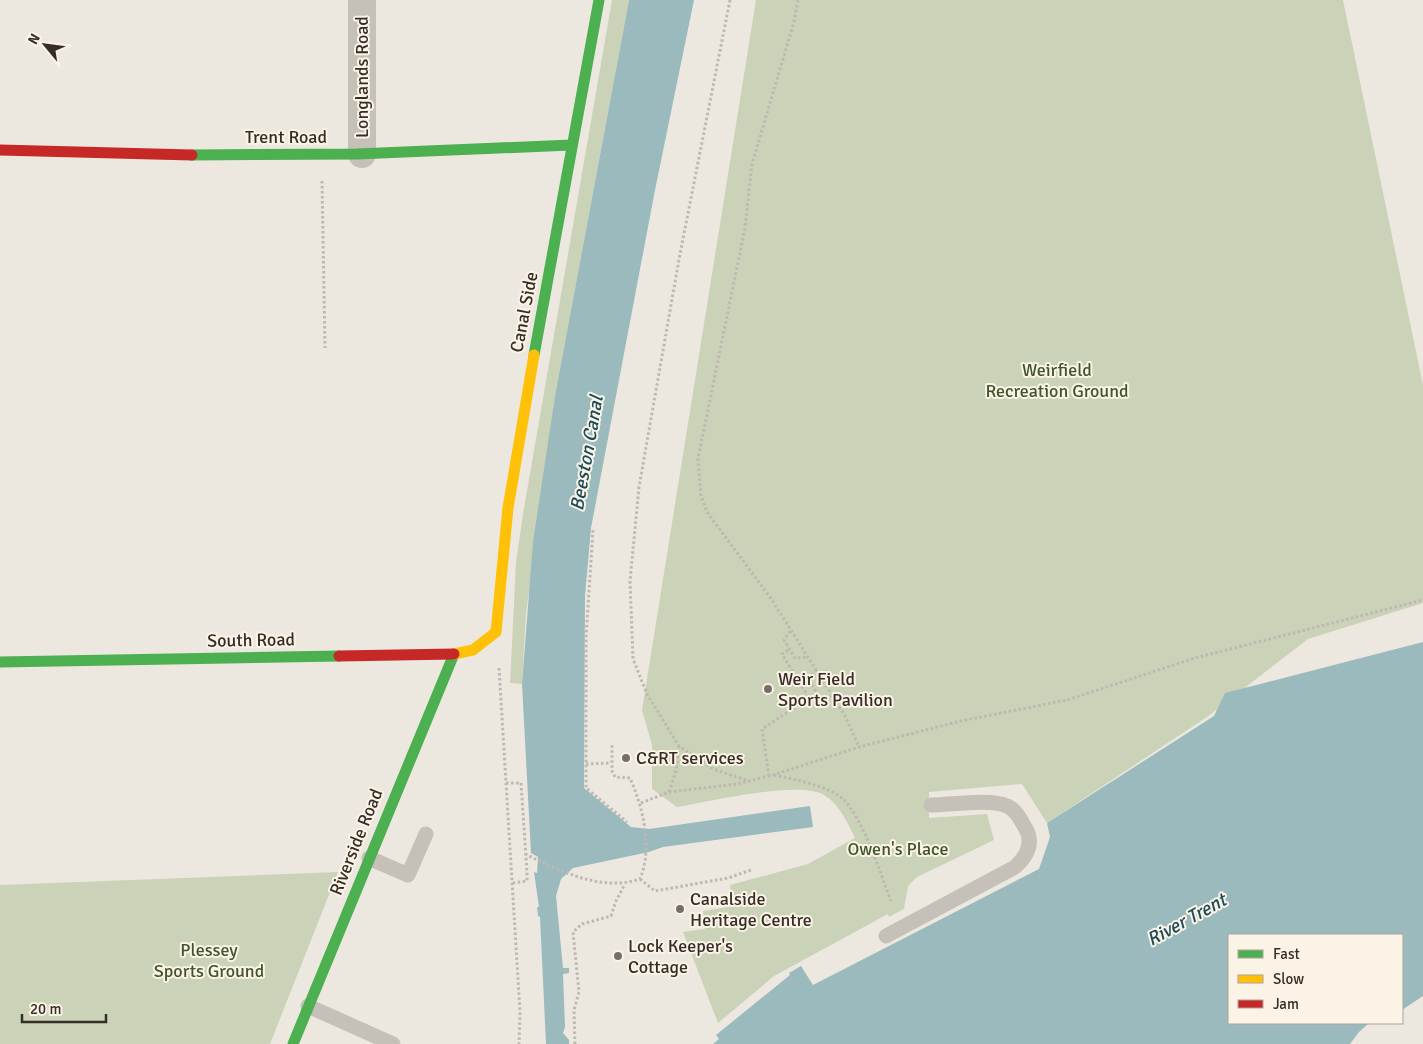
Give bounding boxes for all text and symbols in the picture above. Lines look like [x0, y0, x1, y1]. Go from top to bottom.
street label: Longlands Road [351, 16, 373, 138]
north arrow [20, 20, 70, 70]
text: N [24, 31, 44, 47]
street label: Trent Road [245, 126, 327, 148]
street label: Canal Side [505, 270, 543, 354]
park label: Weirfield Recreation Ground [985, 359, 1129, 402]
water label: Beeston Canal [565, 392, 609, 513]
street label: South Road [207, 628, 295, 652]
place label: Weir Field Sports Pavilion [778, 668, 893, 711]
marker: Weir Field Sports Pavilion [762, 683, 774, 695]
place label: C&RT services [636, 747, 744, 769]
marker: C&RT services [620, 752, 632, 764]
street label: Riverside Road [325, 786, 387, 898]
park label: Owen's Place [848, 838, 948, 860]
water label: River Trent [1143, 887, 1232, 951]
place label: Canalside Heritage Centre [690, 888, 812, 931]
marker: Canalside Heritage Centre [674, 903, 686, 915]
legend [1228, 934, 1403, 1024]
place label: Lock Keeper's Cottage [628, 935, 733, 978]
park label: Plessey Sports Ground [154, 939, 264, 982]
text: Fast [1273, 945, 1300, 963]
marker: Lock Keeper's Cottage [612, 950, 624, 962]
text: Slow [1273, 970, 1304, 988]
scale bar [22, 992, 106, 1024]
text: Jam [1273, 995, 1299, 1013]
text: 20 m [30, 1000, 61, 1018]

